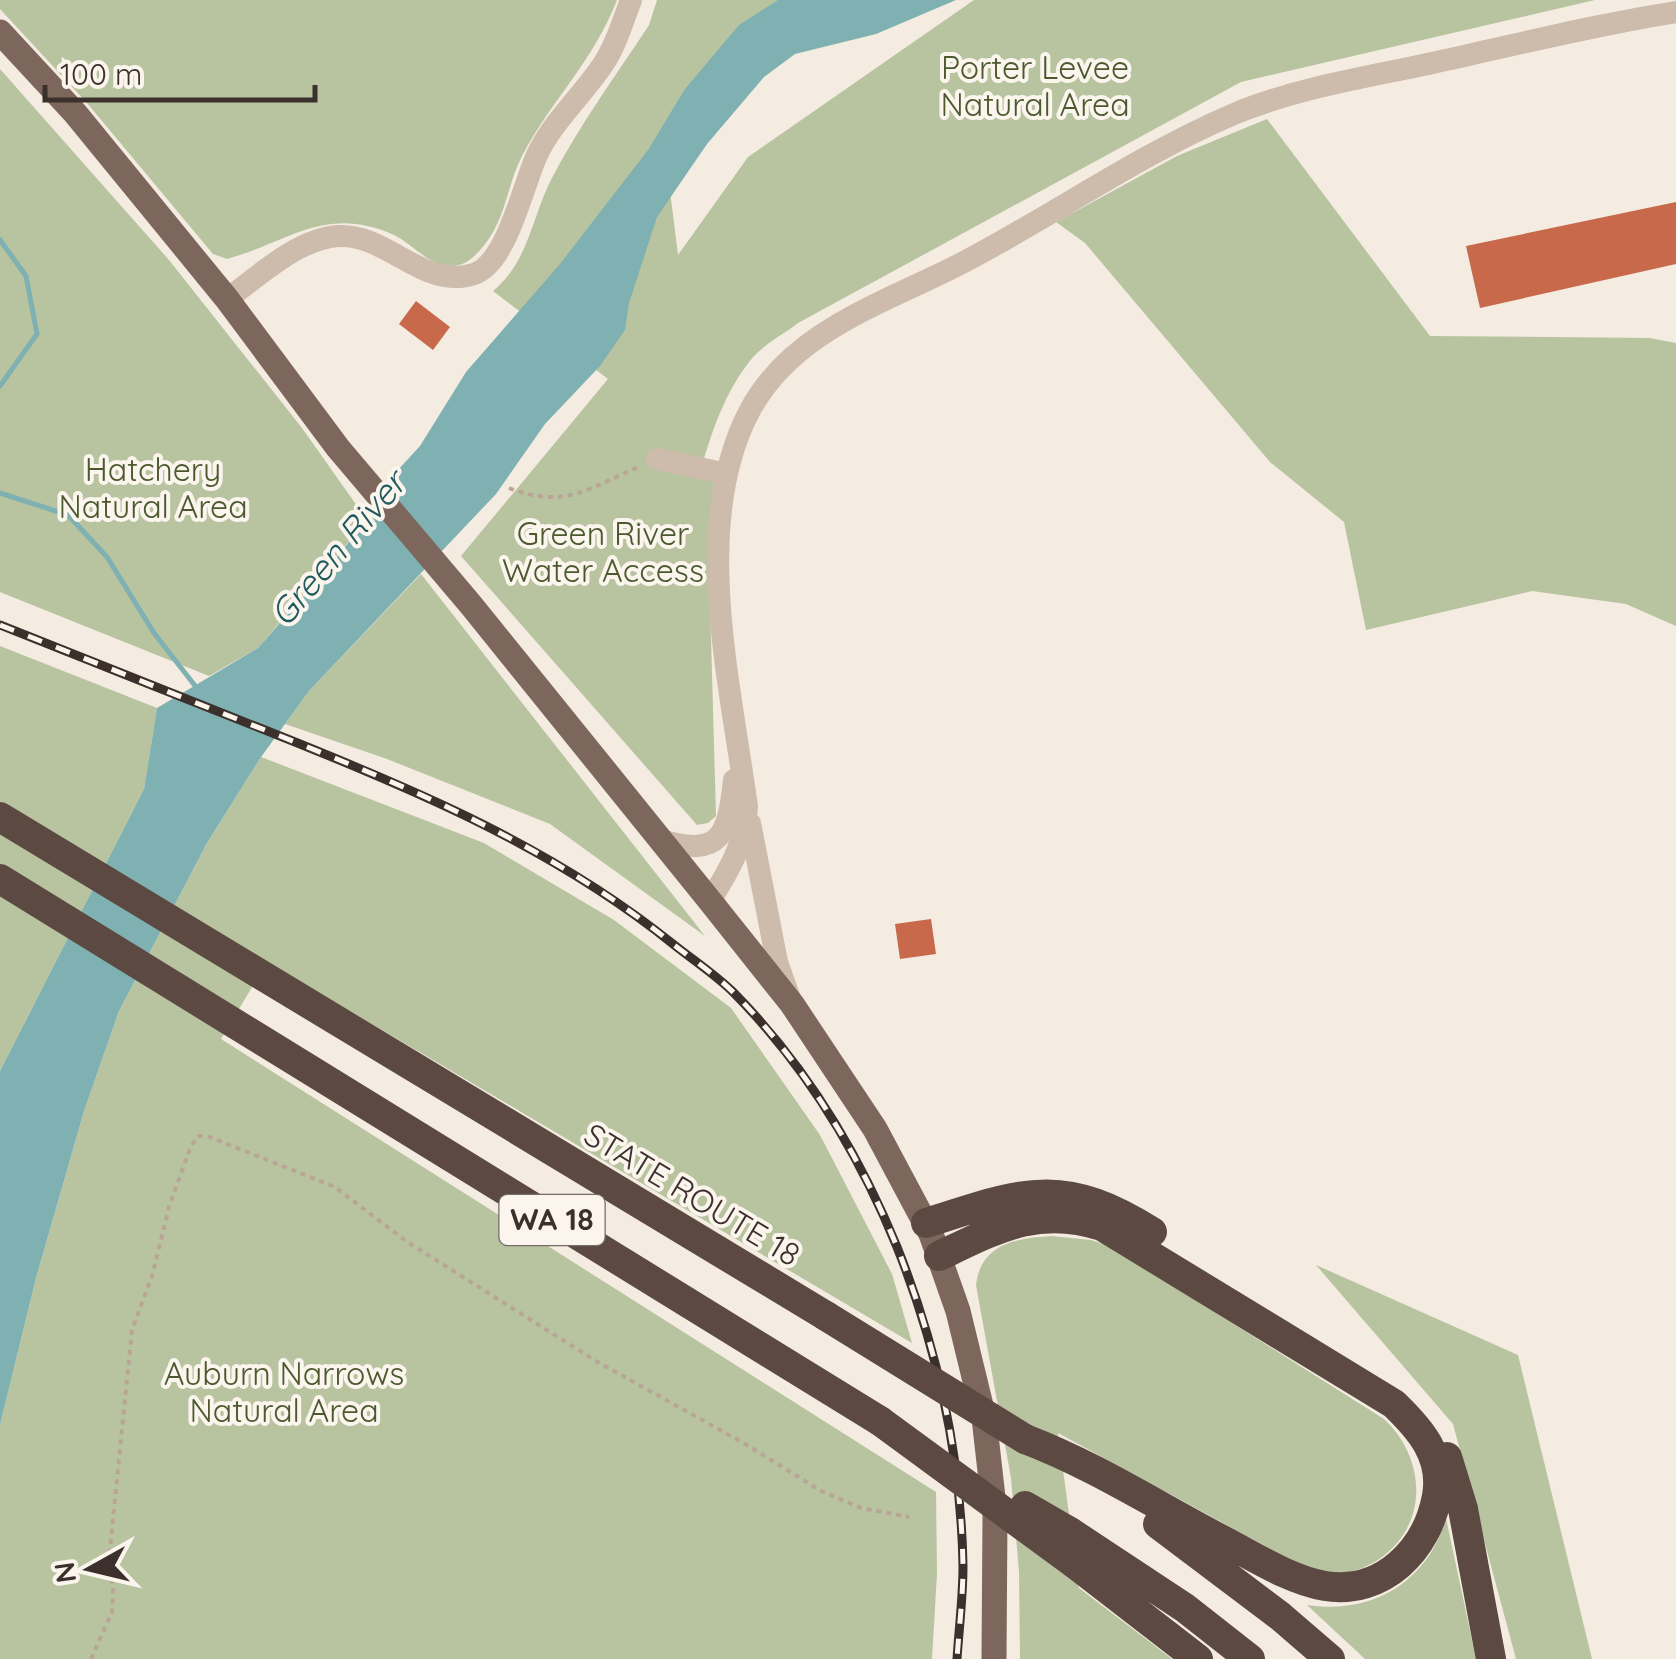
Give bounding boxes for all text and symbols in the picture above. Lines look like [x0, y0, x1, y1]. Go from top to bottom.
scale bar [45, 40, 315, 102]
park label: Porter Levee Natural Area [940, 47, 1130, 124]
text: 100 m [60, 55, 142, 93]
park label: Hatchery Natural Area [58, 449, 248, 526]
water label: Green River [260, 458, 418, 635]
park label: Green River Water Access [502, 513, 704, 590]
street label: STATE ROUTE 18 [577, 1114, 808, 1274]
road number: WA 18 [500, 1195, 604, 1245]
park label: Auburn Narrows Natural Area [164, 1353, 404, 1430]
north arrow [40, 1519, 140, 1619]
text: N [46, 1560, 84, 1585]

